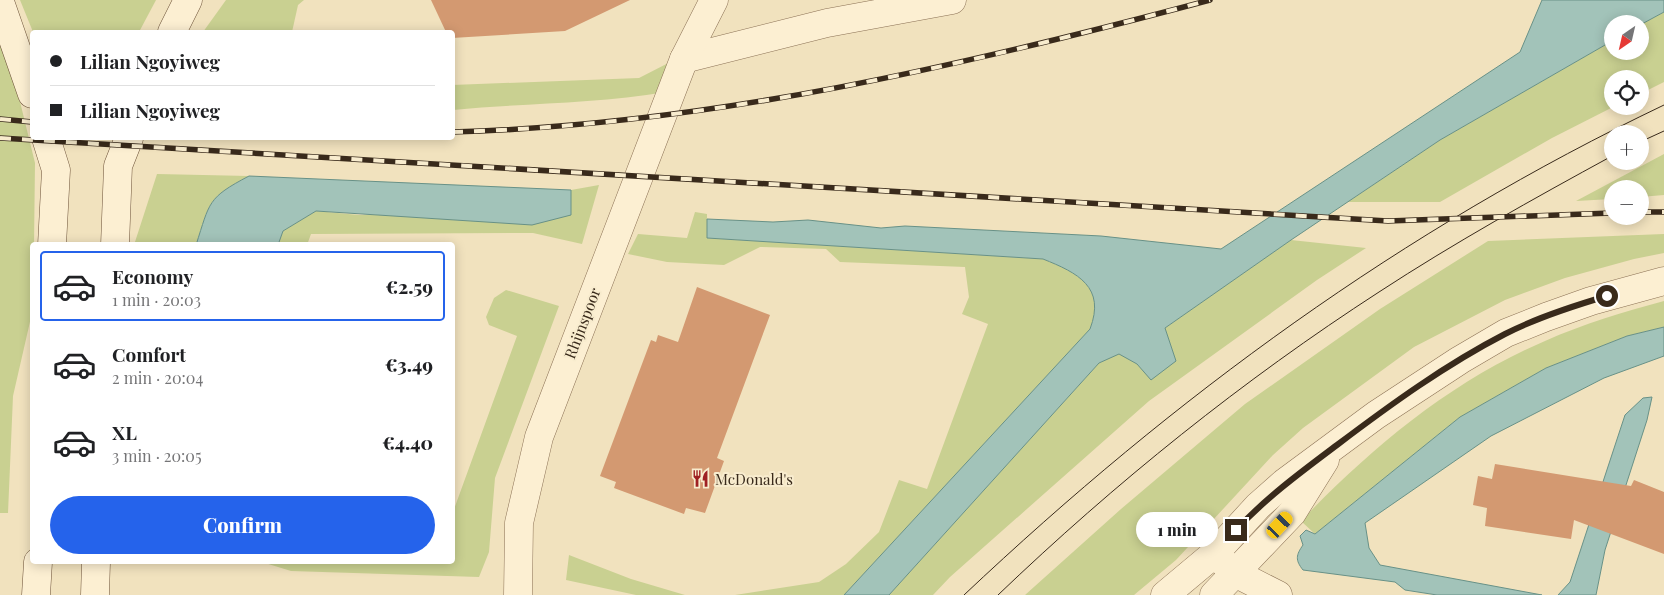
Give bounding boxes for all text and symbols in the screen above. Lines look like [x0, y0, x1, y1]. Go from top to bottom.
north arrow [1604, 15, 1649, 60]
map controls [1604, 15, 1649, 225]
text: Lilian Ngoyiweg [80, 48, 220, 74]
button: locate [1604, 70, 1649, 115]
text: Lilian Ngoyiweg [80, 97, 220, 123]
button: + [1604, 125, 1649, 170]
button: − [1604, 180, 1649, 225]
text: Economy [112, 263, 193, 289]
icon: car [52, 264, 97, 309]
text: €2.59 [386, 273, 433, 299]
street label: Rhijnspoor [559, 284, 605, 361]
route start [1596, 285, 1618, 307]
text: 1 min · 20:03 [112, 289, 201, 310]
text: Comfort [112, 341, 186, 367]
icon: car [52, 342, 97, 387]
text: €3.49 [385, 351, 433, 377]
text: 2 min · 20:04 [112, 367, 203, 388]
text: XL [112, 419, 137, 445]
icon: car [52, 420, 97, 465]
text: €4.40 [382, 429, 433, 455]
text: 3 min · 20:05 [112, 445, 202, 466]
restaurant icon: McDonald's [691, 469, 711, 489]
place label: McDonald's [715, 469, 793, 489]
button: Confirm [50, 496, 435, 554]
car [1264, 509, 1295, 541]
callout: 1 min [1136, 512, 1218, 548]
text: 1 min [1157, 519, 1197, 540]
route end [1225, 519, 1247, 541]

